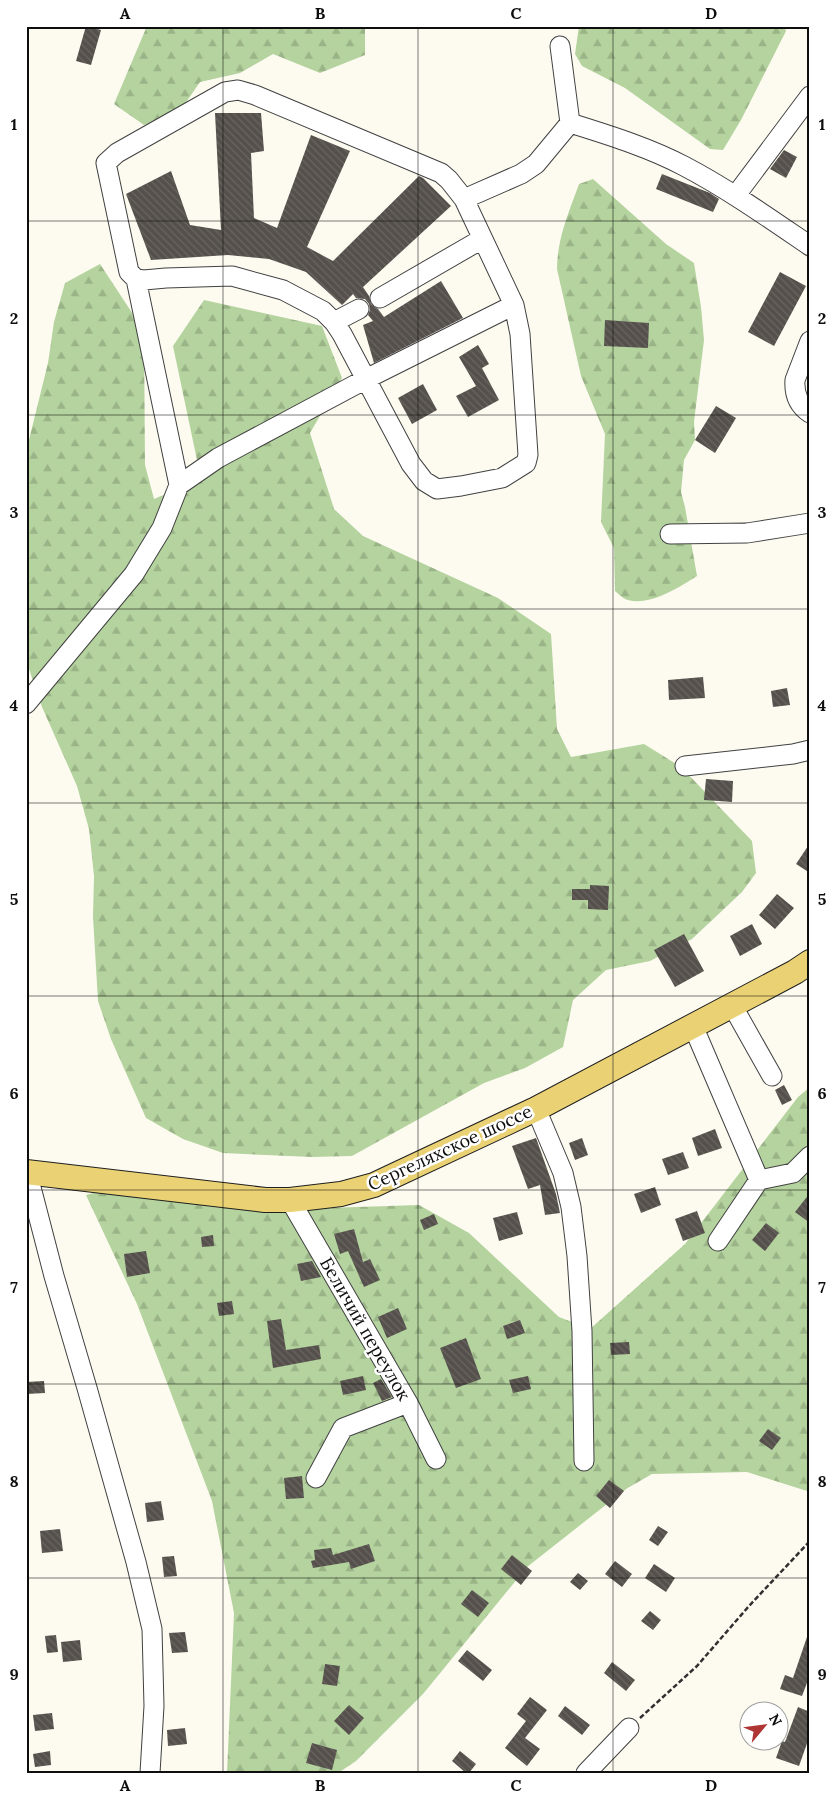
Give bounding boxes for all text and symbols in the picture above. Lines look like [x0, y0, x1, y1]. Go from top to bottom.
text: A [120, 3, 131, 23]
text: B [315, 3, 326, 23]
text: C [510, 3, 522, 23]
text: D [705, 3, 717, 23]
text: 1 [11, 114, 17, 134]
text: 1 [819, 114, 825, 134]
text: 2 [10, 308, 18, 328]
text: 2 [818, 308, 826, 328]
text: 3 [10, 502, 19, 522]
text: 3 [818, 502, 827, 522]
text: 4 [10, 695, 19, 715]
text: 4 [818, 695, 827, 715]
text: 5 [10, 889, 19, 909]
text: 5 [818, 889, 827, 909]
text: 6 [9, 1083, 19, 1103]
text: 6 [817, 1083, 827, 1103]
street label: Сергеляхское шоссе [364, 1099, 536, 1196]
street label: Беличий переулок [315, 1253, 416, 1405]
text: 7 [10, 1277, 18, 1297]
text: 7 [818, 1277, 826, 1297]
text: 8 [9, 1471, 19, 1491]
text: 8 [817, 1471, 827, 1491]
text: 9 [9, 1664, 19, 1684]
text: 9 [817, 1664, 827, 1684]
north arrow [738, 1702, 788, 1752]
text: N [765, 1711, 786, 1729]
text: A [120, 1775, 131, 1795]
text: B [315, 1775, 326, 1795]
text: C [510, 1775, 522, 1795]
text: D [705, 1775, 717, 1795]

